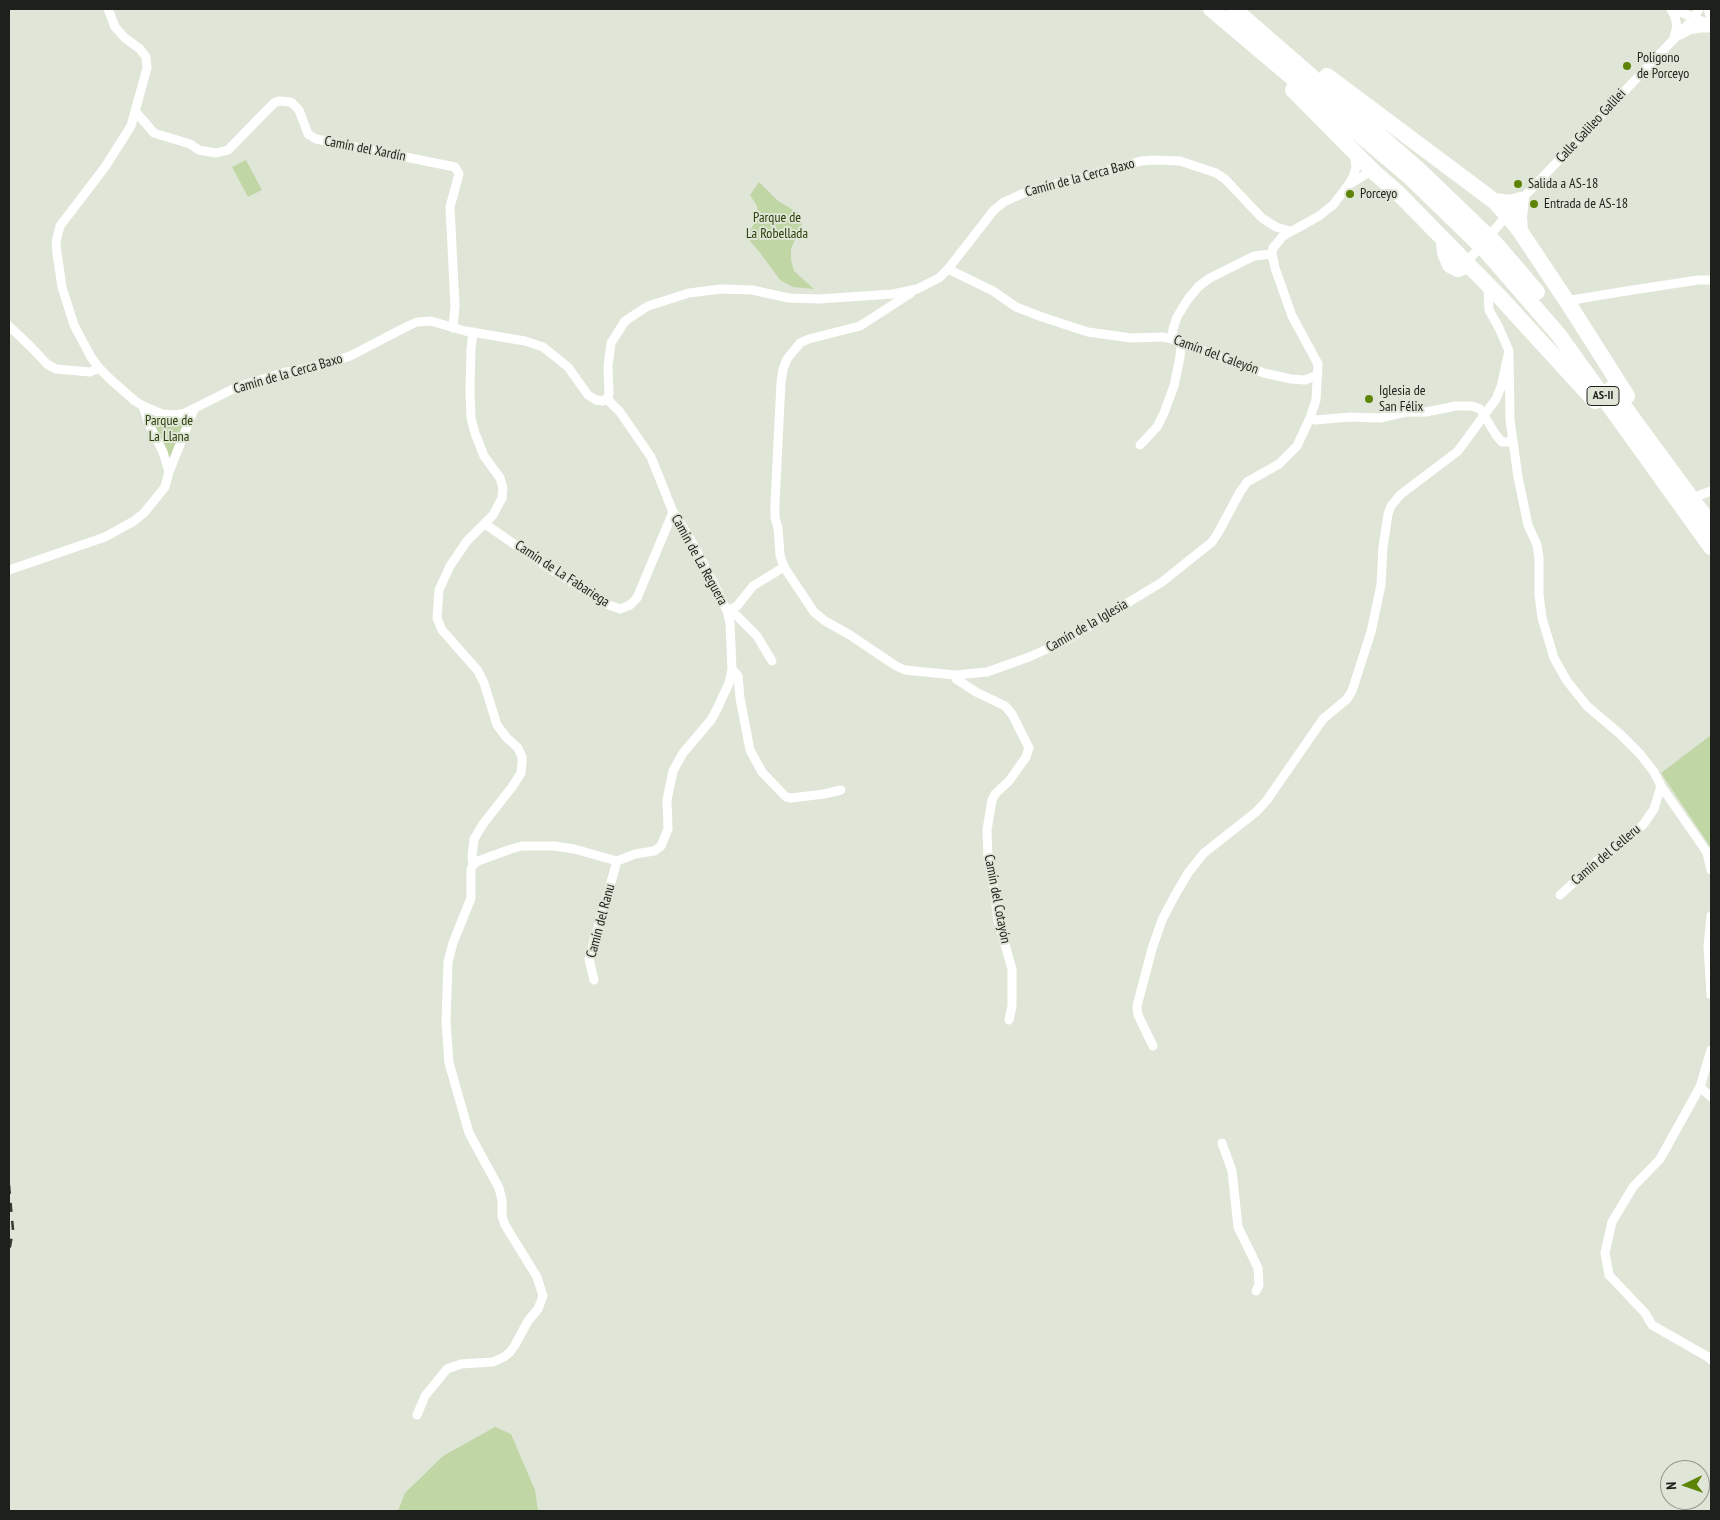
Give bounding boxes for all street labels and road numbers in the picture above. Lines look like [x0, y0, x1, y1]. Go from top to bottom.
street label: Calle Galileo Galilei [1553, 86, 1629, 166]
street label: Camín del Xardín [323, 133, 407, 165]
street label: Camín de la Cerca Baxo [1023, 155, 1137, 201]
street label: Camín del Caleyón [1171, 332, 1261, 378]
street label: Camín de la Cerca Baxo [232, 350, 344, 398]
road number: AS-II [1587, 386, 1619, 406]
street label: Camín de La Reguera [667, 512, 731, 608]
street label: Camín de La Fabariega [512, 537, 612, 611]
street label: Camín de la Iglesia [1043, 596, 1131, 656]
street label: Camín del Celleru [1568, 821, 1644, 889]
street label: Camín del Cotayón [980, 853, 1014, 945]
street label: Camín del Ranu [583, 882, 619, 960]

